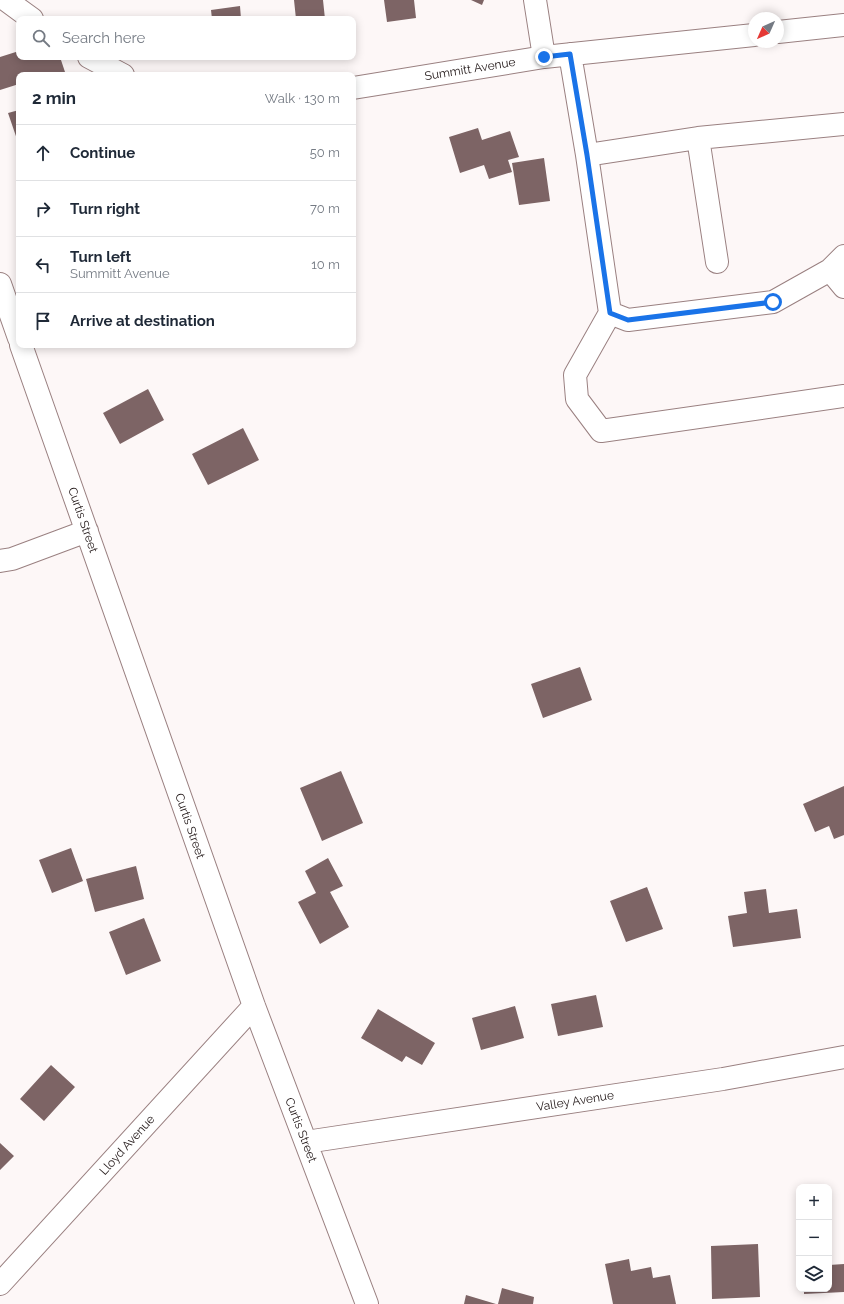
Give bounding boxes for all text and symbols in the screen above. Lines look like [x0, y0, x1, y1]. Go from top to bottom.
north arrow [748, 12, 784, 48]
search box [16, 16, 356, 60]
icon: search [30, 27, 52, 49]
text: Search here [62, 29, 145, 47]
route end [535, 48, 553, 66]
street label: Summitt Avenue [424, 55, 516, 83]
text: 2 min [32, 88, 76, 108]
text: Walk · 130 m [265, 91, 340, 106]
icon: ahead [32, 142, 54, 164]
text: Continue [70, 144, 135, 162]
text: 50 m [310, 145, 340, 160]
icon: right [32, 198, 54, 220]
text: Turn right [70, 200, 140, 218]
text: 70 m [310, 201, 340, 216]
text: Turn left [70, 248, 131, 266]
icon: left [32, 254, 54, 276]
text: 10 m [311, 257, 340, 272]
text: Summitt Avenue [70, 266, 170, 281]
route start [764, 293, 782, 311]
icon: arrive [32, 310, 54, 332]
text: Arrive at destination [70, 312, 215, 330]
street label: Curtis Street [65, 485, 101, 555]
street label: Curtis Street [172, 791, 208, 861]
street label: Valley Avenue [535, 1088, 615, 1114]
street label: Curtis Street [282, 1096, 320, 1164]
street label: Lloyd Avenue [96, 1112, 158, 1178]
map controls [796, 1184, 832, 1292]
button: + [796, 1184, 832, 1220]
button: − [796, 1220, 832, 1256]
button: layers [796, 1256, 832, 1292]

